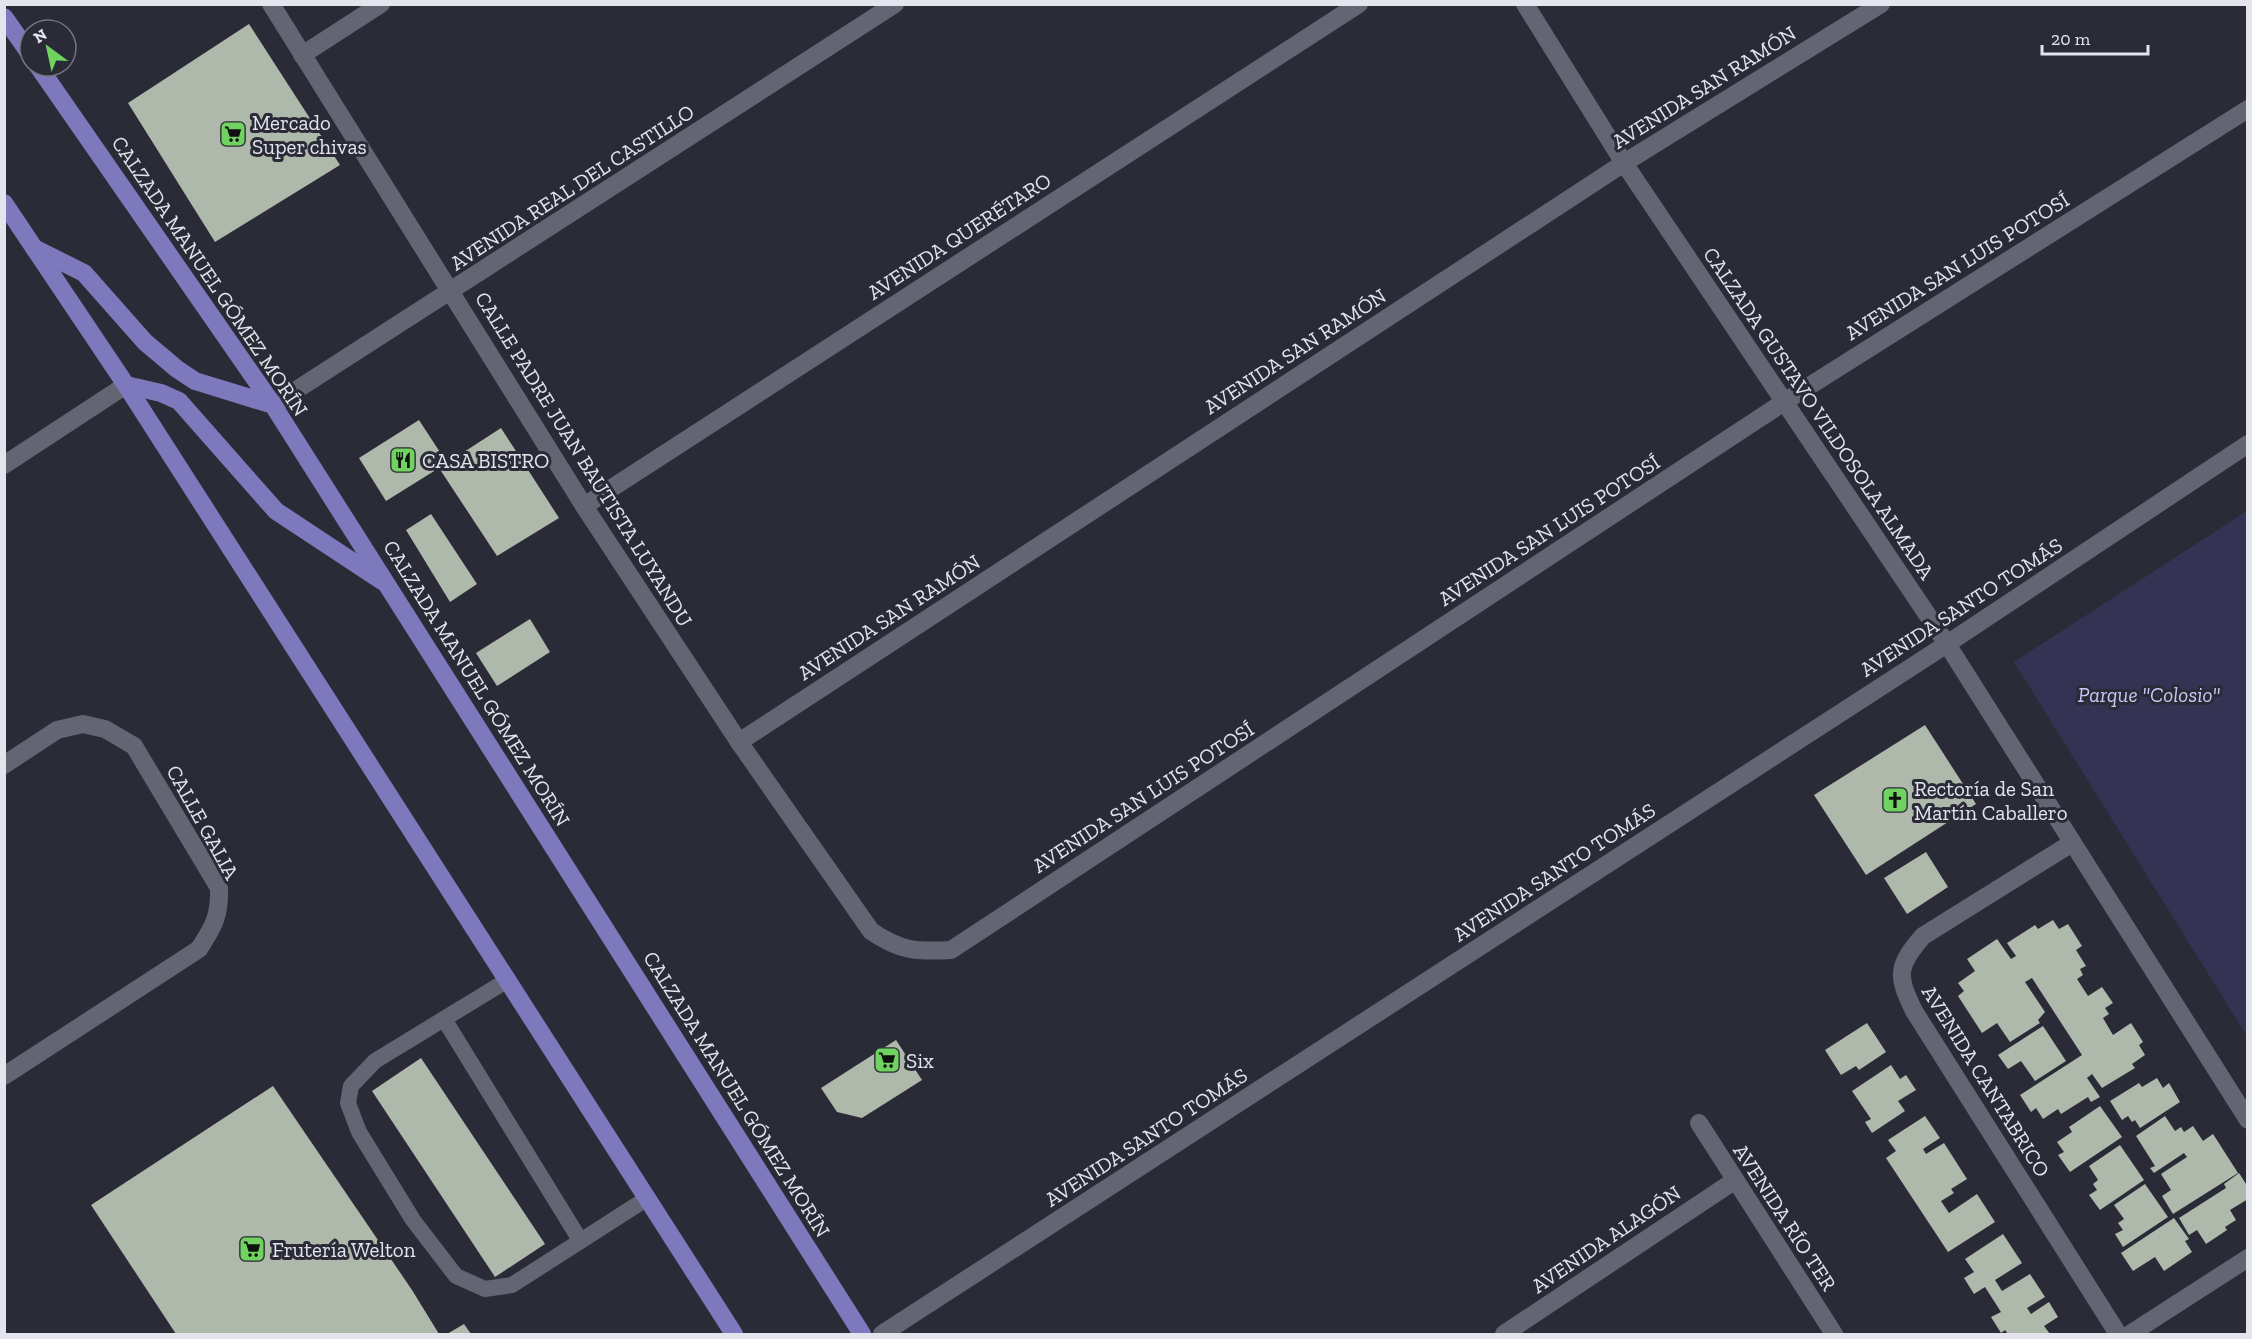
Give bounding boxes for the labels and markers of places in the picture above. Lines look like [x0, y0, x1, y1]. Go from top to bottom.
place label: Mercado Super chivas [252, 110, 367, 159]
supermarket icon: Mercado Super chivas [218, 119, 248, 149]
restaurant icon: CASA BISTRO [388, 445, 418, 475]
place label: CASA BISTRO [422, 448, 549, 473]
place label: Rectoría de San Martín Caballero [1914, 776, 2067, 825]
church icon: Rectoría de San Martín Caballero [1880, 785, 1910, 815]
supermarket icon: Six [872, 1045, 902, 1075]
place label: Six [906, 1048, 934, 1073]
supermarket icon: Frutería Welton [237, 1234, 267, 1264]
place label: Frutería Welton [272, 1237, 416, 1262]

